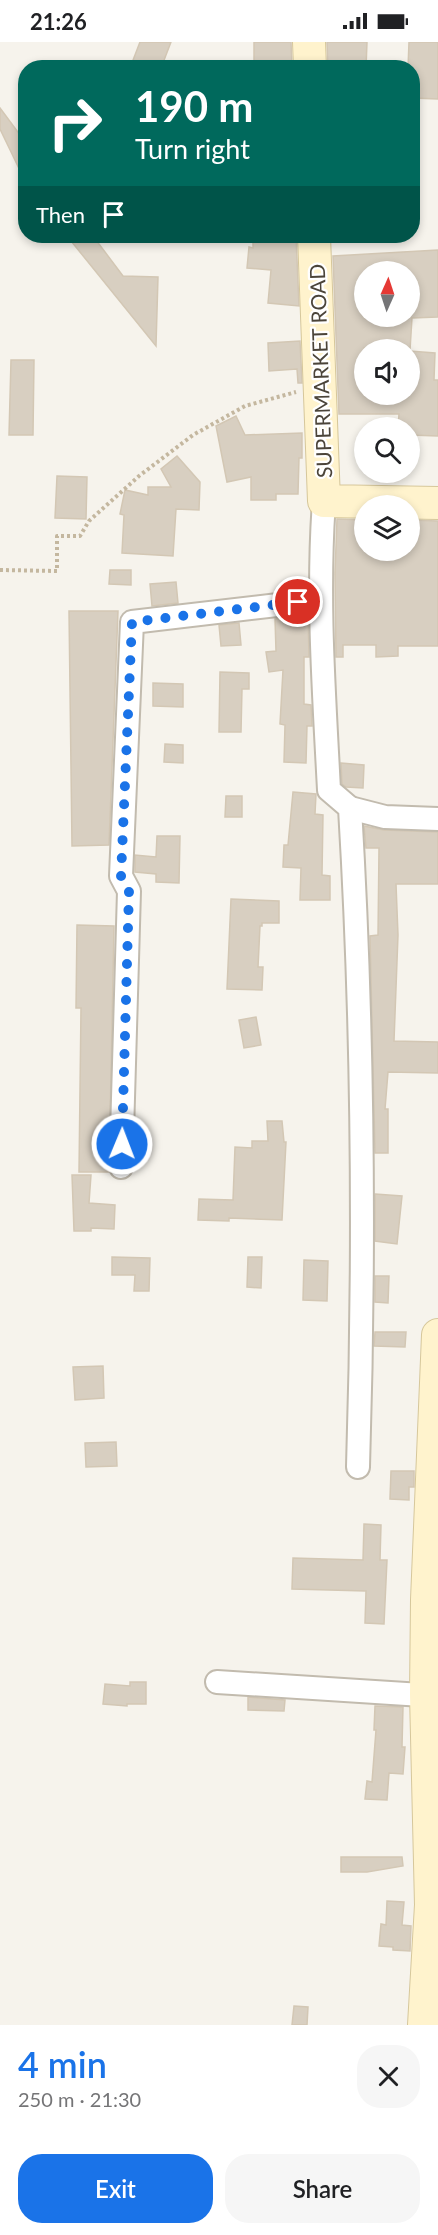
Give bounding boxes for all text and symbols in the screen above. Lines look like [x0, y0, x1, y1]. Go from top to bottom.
text: 21:26 [30, 8, 87, 35]
text: 190 m [135, 81, 253, 131]
icon: right [36, 84, 114, 162]
text: Turn right [135, 132, 250, 165]
icon: arrive [97, 198, 130, 231]
text: Then [36, 201, 85, 228]
north arrow [354, 261, 420, 327]
map controls [354, 261, 420, 561]
street label: SUPERMARKET ROAD [304, 263, 336, 479]
button: sound [354, 339, 420, 405]
button: search [354, 417, 420, 483]
button: layers [354, 495, 420, 561]
pin [272, 576, 323, 627]
icon: arrive [281, 585, 314, 618]
position arrow [90, 1112, 154, 1176]
text: 4 min [18, 2042, 107, 2086]
button: close [357, 2045, 420, 2108]
text: 250 m · 21:30 [18, 2087, 141, 2111]
button: Exit [18, 2154, 213, 2223]
button: Share [225, 2154, 420, 2223]

